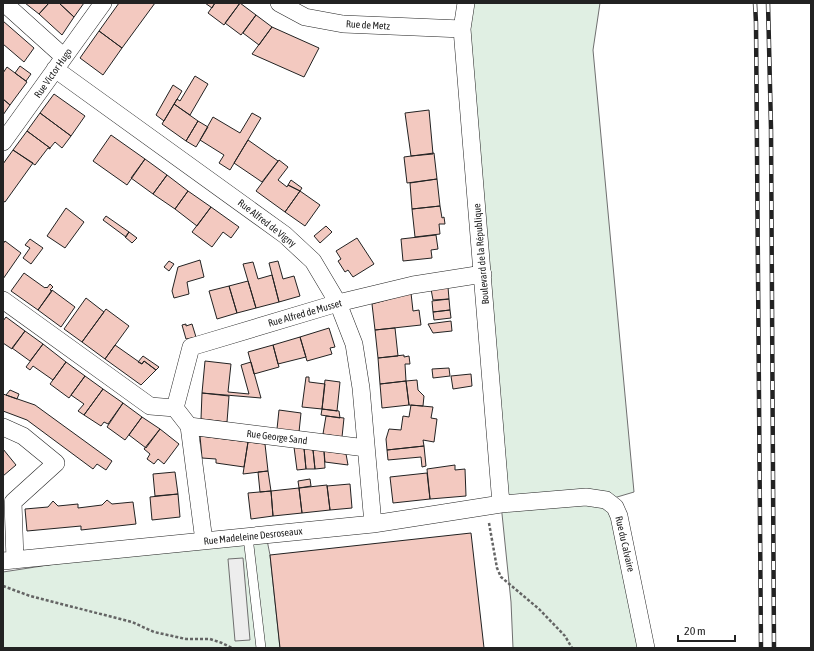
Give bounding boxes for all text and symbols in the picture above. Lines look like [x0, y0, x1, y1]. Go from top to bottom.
street label: Rue de Metz [346, 18, 391, 32]
street label: Rue Victor Hugo [32, 46, 74, 100]
street label: Rue Alfred de Vigny [236, 197, 298, 249]
street label: Boulevard de la République [471, 203, 491, 305]
street label: Rue Alfred de Musset [267, 297, 343, 329]
street label: Rue George Sand [246, 428, 308, 446]
street label: Rue du Calvaire [613, 515, 637, 573]
street label: Rue Madeleine Desroseaux [203, 525, 303, 547]
scale bar [678, 617, 735, 643]
text: 20 m [684, 624, 706, 638]

